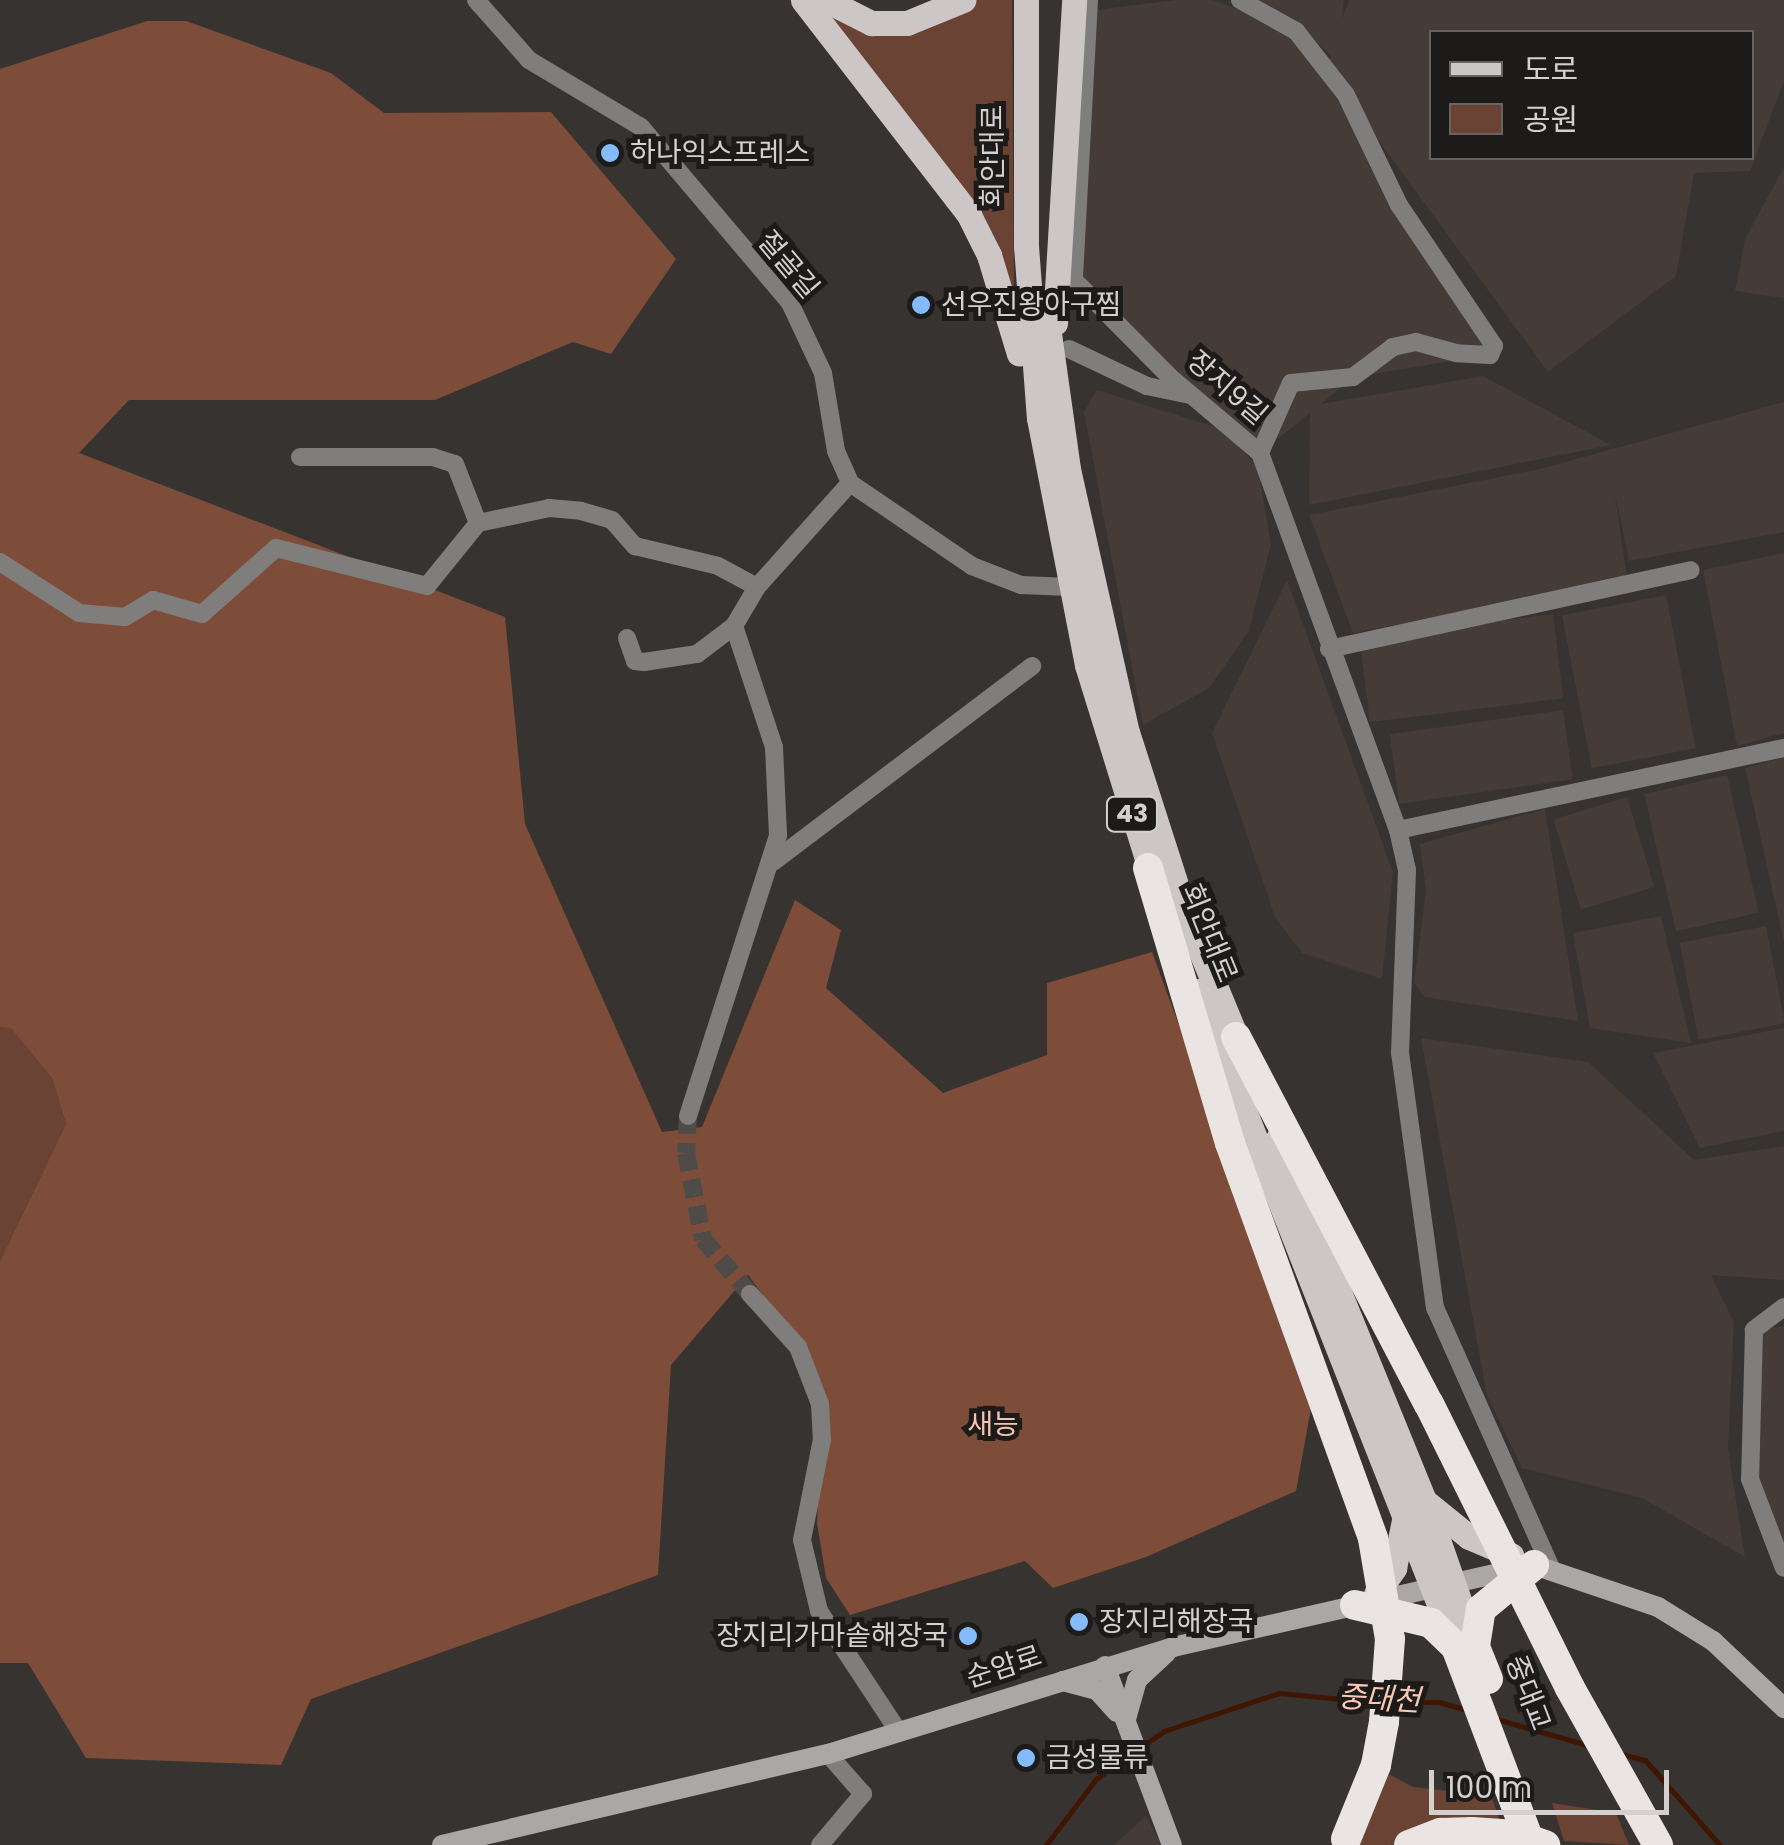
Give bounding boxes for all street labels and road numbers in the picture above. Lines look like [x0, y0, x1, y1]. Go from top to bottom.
street label: 회안대로 [976, 104, 1010, 208]
street label: 절골길 [750, 225, 826, 305]
street label: 장지9길 [1180, 344, 1274, 432]
road number: 43 [1104, 794, 1160, 834]
street label: 회안대로 [1174, 879, 1244, 987]
street label: 순암로 [962, 1639, 1046, 1695]
street label: 중대교 [1498, 1651, 1558, 1735]

